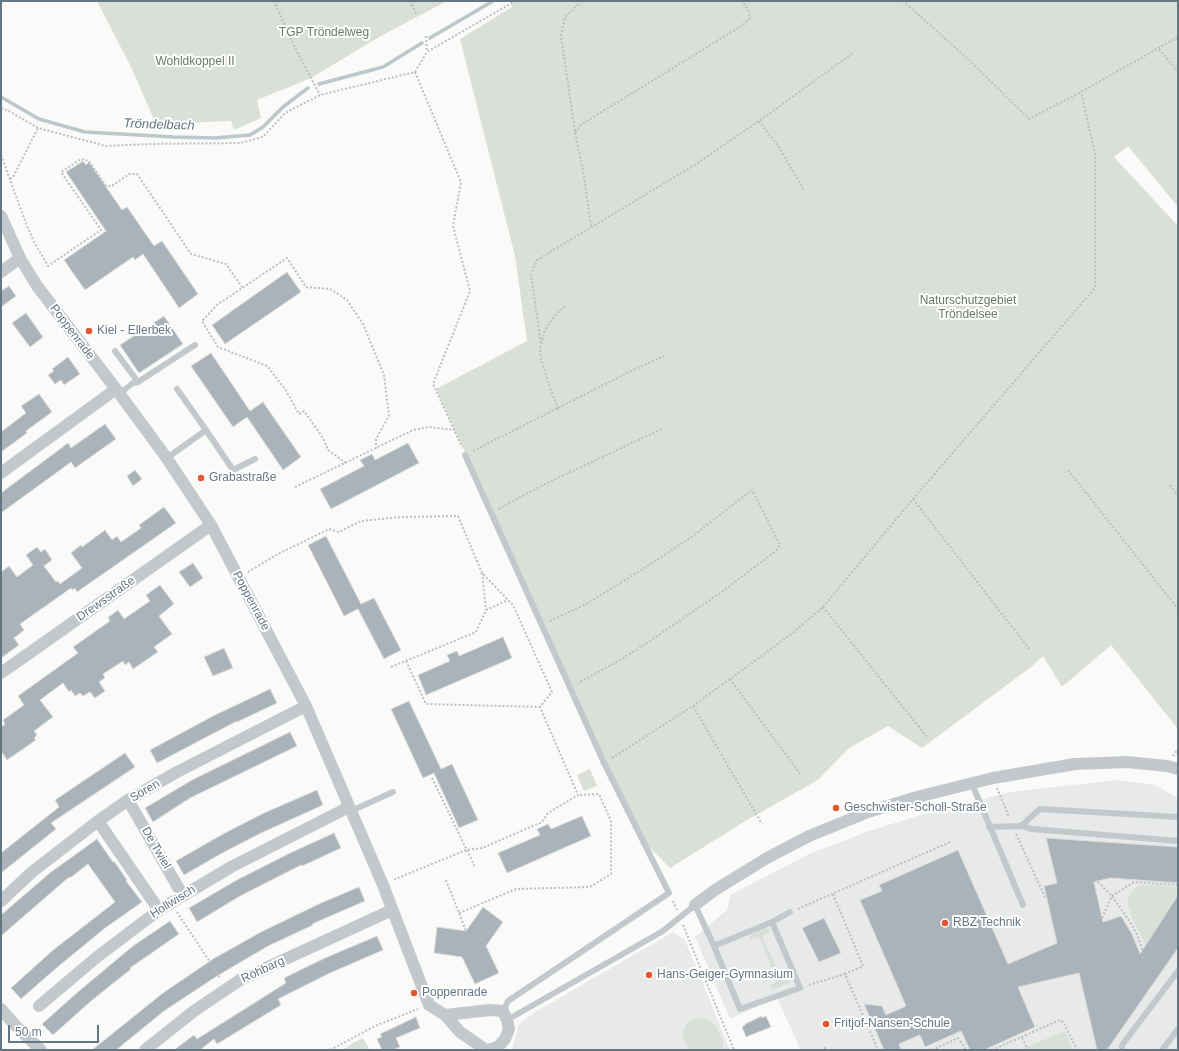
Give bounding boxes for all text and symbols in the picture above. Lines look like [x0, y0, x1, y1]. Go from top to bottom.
park label: TGP Tröndelweg [279, 26, 369, 40]
park label: Wohldkoppel II [155, 55, 235, 69]
water label: Tröndelbach [123, 116, 195, 134]
park label: Naturschutzgebiet Tröndelsee [920, 294, 1016, 322]
street label: Poppenrade [47, 302, 97, 362]
place label: Kiel - Ellerbek [97, 324, 171, 338]
marker: Kiel - Ellerbek [84, 326, 94, 336]
place label: Grabastraße [209, 471, 276, 485]
marker: Grabastraße [196, 473, 206, 483]
street label: Poppenrade [229, 569, 273, 633]
street label: Drewsstraße [74, 574, 138, 624]
street label: Sören [128, 777, 162, 805]
place label: Geschwister-Scholl-Straße [844, 801, 987, 815]
marker: Geschwister-Scholl-Straße [831, 803, 841, 813]
street label: De Twiel [138, 824, 174, 872]
street label: Hollwisch [148, 882, 198, 922]
place label: RBZ Technik [953, 916, 1021, 930]
marker: RBZ Technik [940, 918, 950, 928]
street label: Röhbarg [239, 954, 287, 986]
place label: Hans-Geiger-Gymnasium [657, 968, 793, 982]
marker: Hans-Geiger-Gymnasium [644, 970, 654, 980]
place label: Poppenrade [422, 986, 487, 1000]
marker: Poppenrade [409, 988, 419, 998]
scale bar [10, 1017, 101, 1043]
place label: Fritjof-Nansen-Schule [834, 1017, 950, 1031]
marker: Fritjof-Nansen-Schule [821, 1019, 831, 1029]
text: 50 m [15, 1025, 42, 1039]

